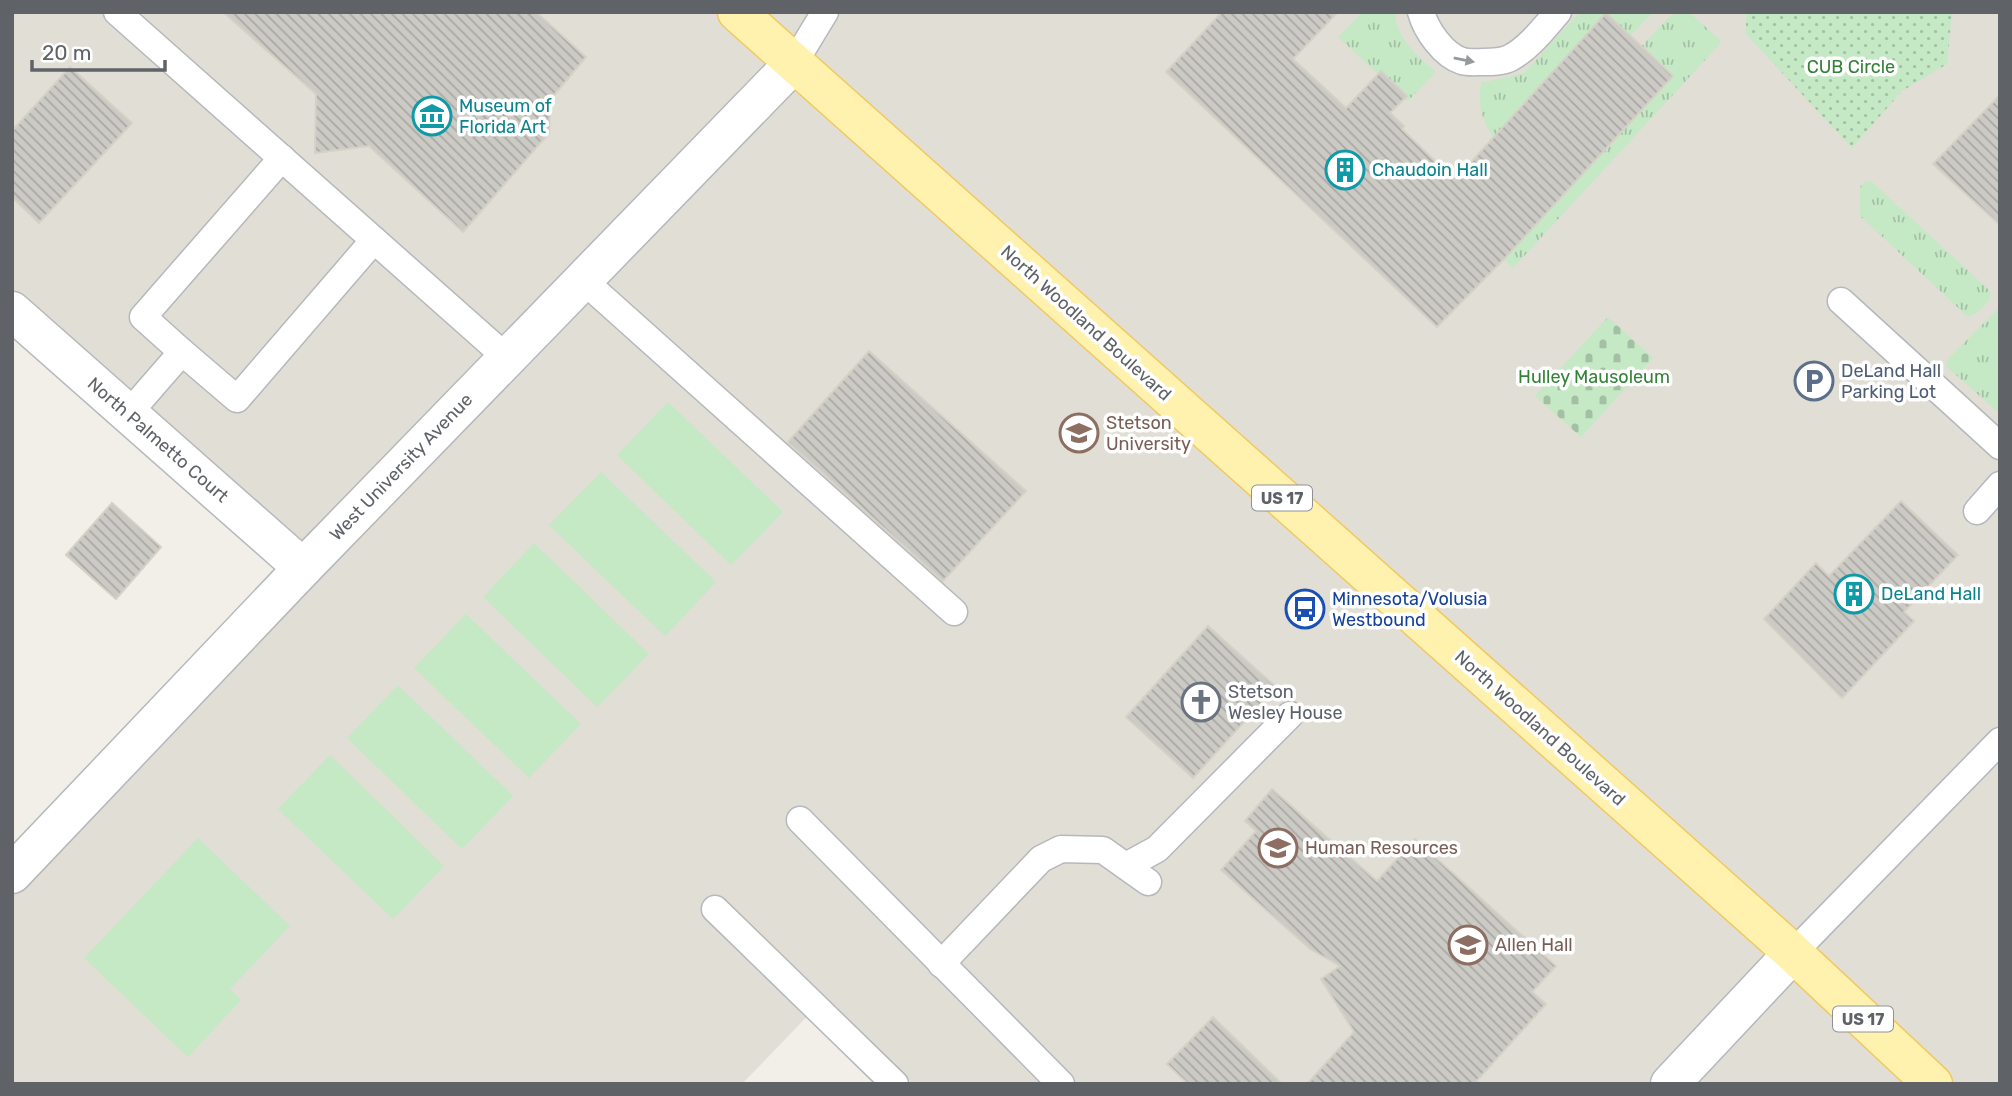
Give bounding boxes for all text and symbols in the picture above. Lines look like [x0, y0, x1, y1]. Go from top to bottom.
scale bar [32, 28, 164, 72]
text: 20 m [42, 40, 91, 65]
one-way arrow [1453, 54, 1475, 65]
park label: CUB Circle [1807, 56, 1895, 78]
museum icon: Museum of Florida Art [411, 95, 453, 137]
place label: Museum of Florida Art [459, 95, 552, 138]
building icon: Chaudoin Hall [1324, 149, 1366, 191]
place label: Chaudoin Hall [1372, 159, 1488, 181]
street label: North Woodland Boulevard [996, 241, 1176, 405]
parking icon: DeLand Hall Parking Lot [1793, 360, 1835, 402]
place label: DeLand Hall Parking Lot [1841, 360, 1941, 403]
park label: Hulley Mausoleum [1518, 366, 1670, 388]
street label: North Palmetto Court [83, 373, 233, 507]
street label: West University Avenue [325, 389, 477, 545]
school or university icon: Stetson University [1058, 412, 1100, 454]
place label: Stetson University [1106, 412, 1191, 455]
road number: US 17 [1252, 485, 1312, 510]
building icon: DeLand Hall [1833, 573, 1875, 615]
place label: DeLand Hall [1881, 583, 1981, 605]
bus stop icon: Minnesota/Volusia Westbound [1284, 588, 1326, 630]
place label: Minnesota/Volusia Westbound [1332, 588, 1488, 631]
street label: North Woodland Boulevard [1450, 646, 1630, 810]
church icon: Stetson Wesley House [1180, 681, 1222, 723]
place label: Stetson Wesley House [1228, 681, 1343, 724]
school or university icon: Human Resources [1257, 827, 1299, 869]
place label: Human Resources [1305, 837, 1458, 859]
school or university icon: Allen Hall [1447, 924, 1489, 966]
place label: Allen Hall [1495, 934, 1573, 956]
road number: US 17 [1833, 1007, 1893, 1032]

